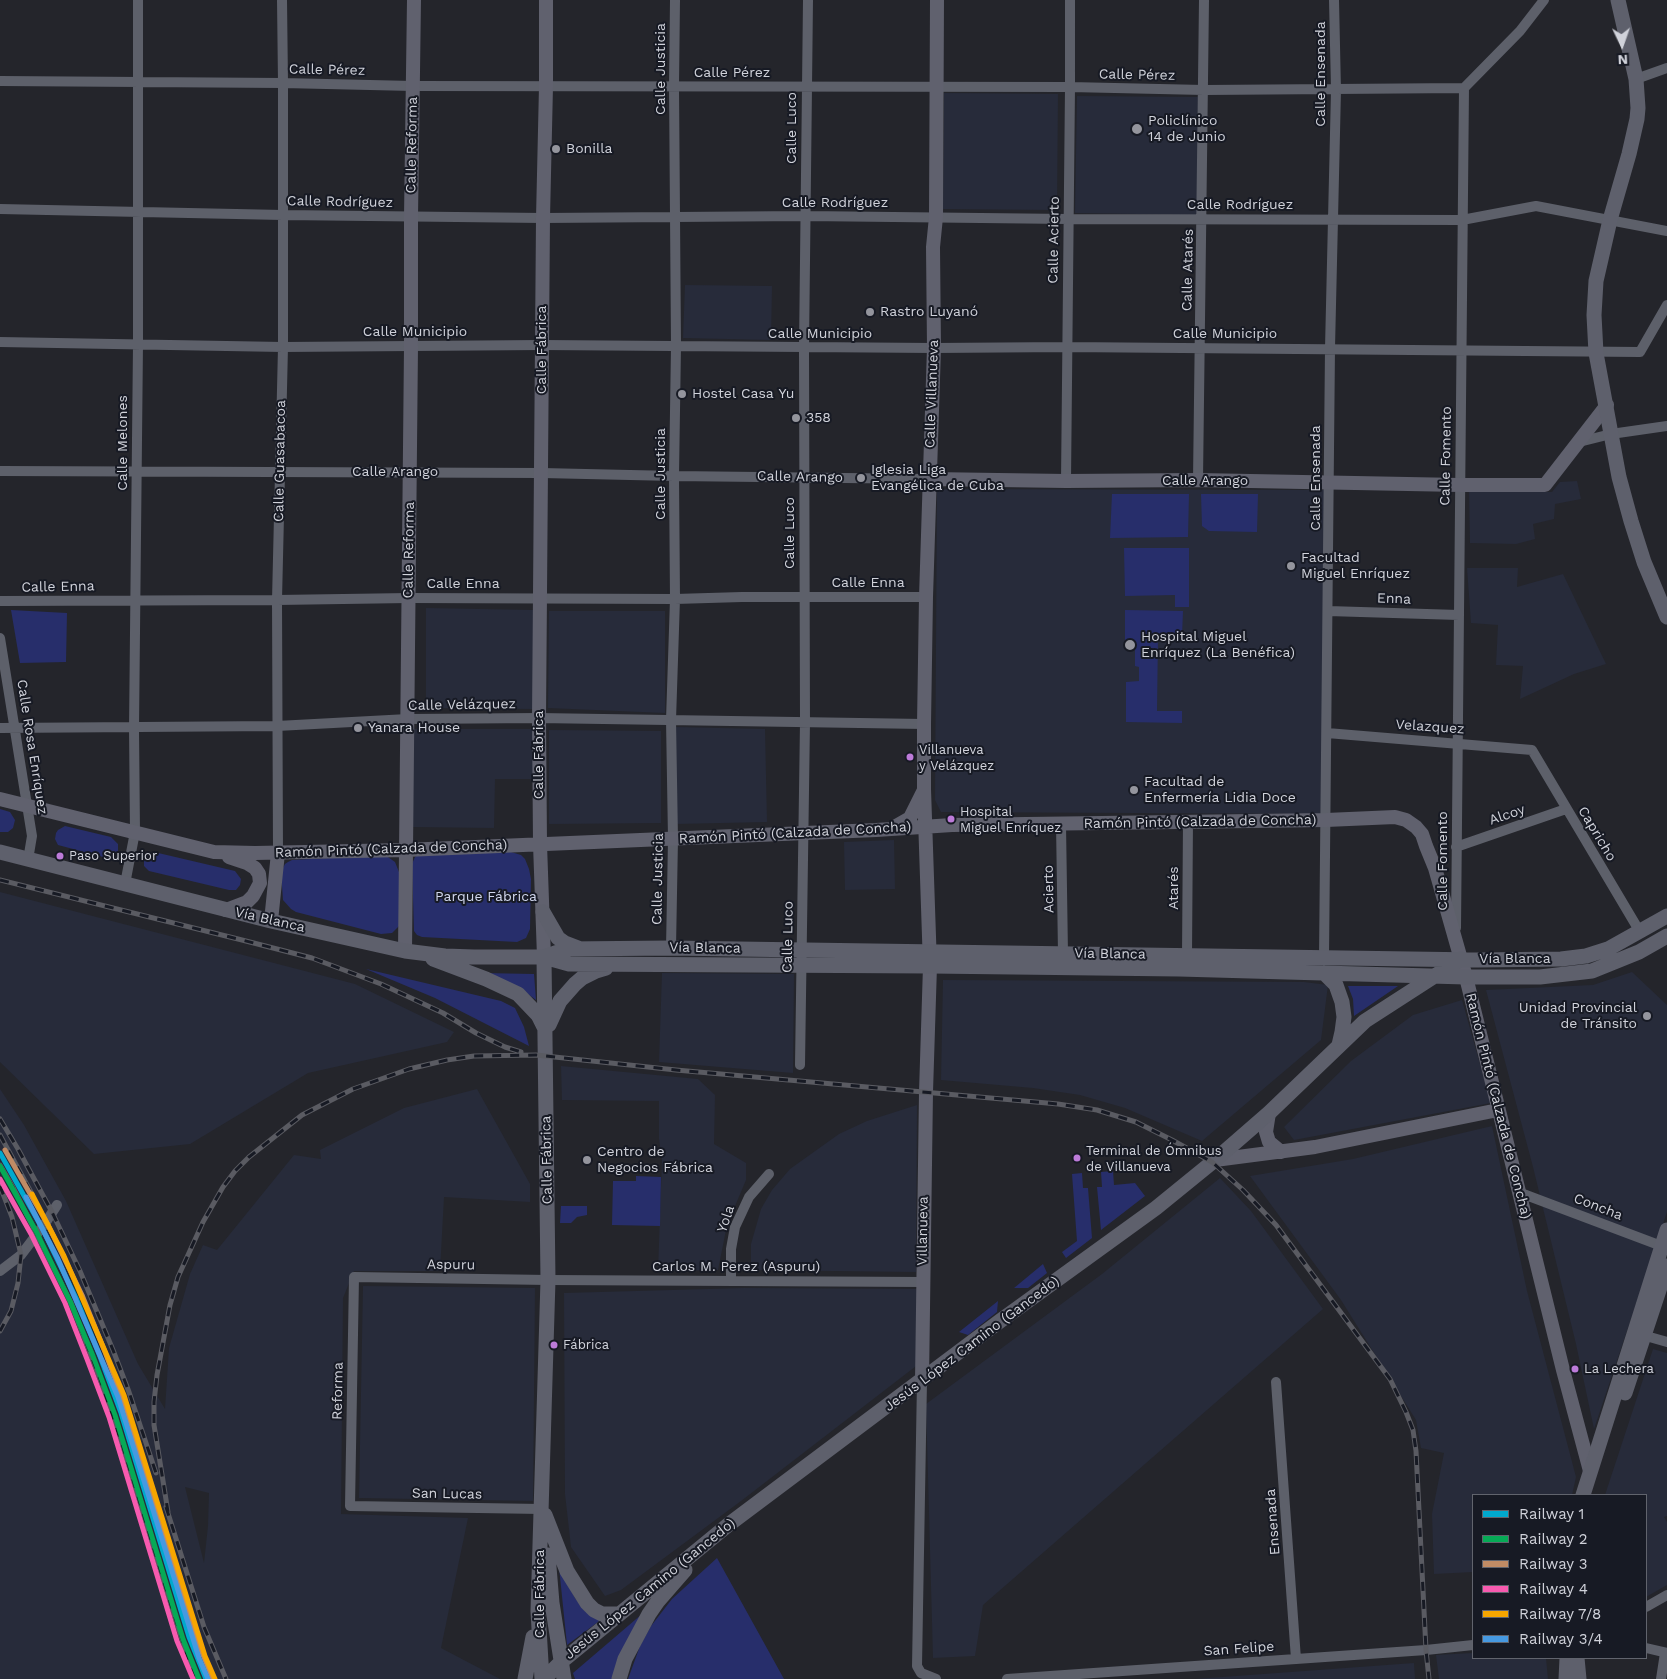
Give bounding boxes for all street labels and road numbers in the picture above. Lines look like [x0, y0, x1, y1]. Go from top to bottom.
street label: Calle Ensenada [1313, 21, 1329, 127]
street label: Calle Justicia [653, 23, 669, 115]
street label: Calle Pérez [289, 61, 365, 79]
street label: Calle Pérez [694, 65, 770, 81]
street label: Calle Pérez [1099, 66, 1175, 84]
street label: Calle Luco [784, 92, 800, 164]
street label: Calle Reforma [403, 97, 421, 193]
street label: Calle Rodríguez [287, 193, 393, 211]
street label: Calle Rodríguez [782, 195, 888, 211]
street label: Calle Acierto [1045, 196, 1063, 284]
street label: Calle Rodríguez [1187, 197, 1293, 213]
street label: Calle Atarés [1179, 229, 1197, 311]
street label: Calle Fábrica [534, 306, 550, 394]
street label: Calle Municipio [363, 324, 467, 340]
street label: Calle Municipio [768, 326, 872, 342]
street label: Calle Municipio [1173, 326, 1277, 342]
street label: Calle Villanueva [922, 340, 942, 448]
street label: Calle Melones [115, 395, 131, 491]
street label: Calle Guasabacoa [271, 400, 289, 522]
street label: Calle Fomento [1437, 406, 1455, 506]
street label: Calle Ensenada [1308, 425, 1324, 531]
street label: Calle Justicia [653, 428, 669, 520]
street label: Calle Arango [352, 464, 438, 480]
street label: Calle Arango [757, 468, 843, 486]
street label: Calle Arango [1162, 473, 1248, 489]
street label: Calle Luco [782, 497, 798, 569]
street label: Calle Reforma [400, 502, 418, 598]
street label: Calle Enna [831, 575, 905, 591]
street label: Calle Enna [426, 576, 500, 592]
street label: Calle Enna [21, 578, 95, 596]
street label: Enna [1377, 590, 1411, 608]
street label: Calle Rosa Enríquez [13, 678, 51, 816]
street label: Calle Velázquez [408, 696, 516, 714]
street label: Calle Fábrica [531, 711, 547, 799]
street label: Velazquez [1395, 716, 1465, 738]
street label: Alcoy [1487, 801, 1527, 829]
street label: Capricho [1574, 804, 1620, 864]
street label: Calle Fomento [1435, 811, 1451, 911]
street label: Ramón Pintó (Calzada de Concha) [1084, 812, 1316, 832]
street label: Ramón Pintó (Calzada de Concha) [678, 819, 912, 847]
street label: Calle Justicia [649, 833, 667, 925]
street label: Ramón Pintó (Calzada de Concha) [274, 837, 508, 861]
street label: Acierto [1040, 865, 1058, 913]
street label: Atarés [1166, 866, 1182, 910]
street label: Calle Luco [779, 901, 797, 973]
street label: Vía Blanca [233, 904, 307, 936]
street label: Vía Blanca [669, 939, 741, 957]
street label: Vía Blanca [1074, 945, 1146, 963]
street label: Vía Blanca [1479, 951, 1551, 967]
street label: Ramón Pintó (Calzada de Concha) [1462, 991, 1534, 1221]
street label: Calle Fábrica [538, 1116, 556, 1204]
street label: Concha [1571, 1190, 1625, 1224]
street label: Villanueva [914, 1196, 932, 1266]
street label: Yola [714, 1203, 738, 1235]
street label: Aspuru [427, 1256, 475, 1274]
street label: Carlos M. Perez (Aspuru) [652, 1259, 820, 1275]
street label: Jesús López Camino (Gancedo) [881, 1273, 1063, 1415]
street label: Reforma [329, 1362, 347, 1420]
street label: San Lucas [412, 1485, 482, 1503]
street label: Ensenada [1262, 1488, 1284, 1556]
street label: Jesús López Camino (Gancedo) [561, 1515, 739, 1663]
street label: Calle Fábrica [532, 1550, 548, 1638]
street label: San Felipe [1203, 1638, 1275, 1660]

